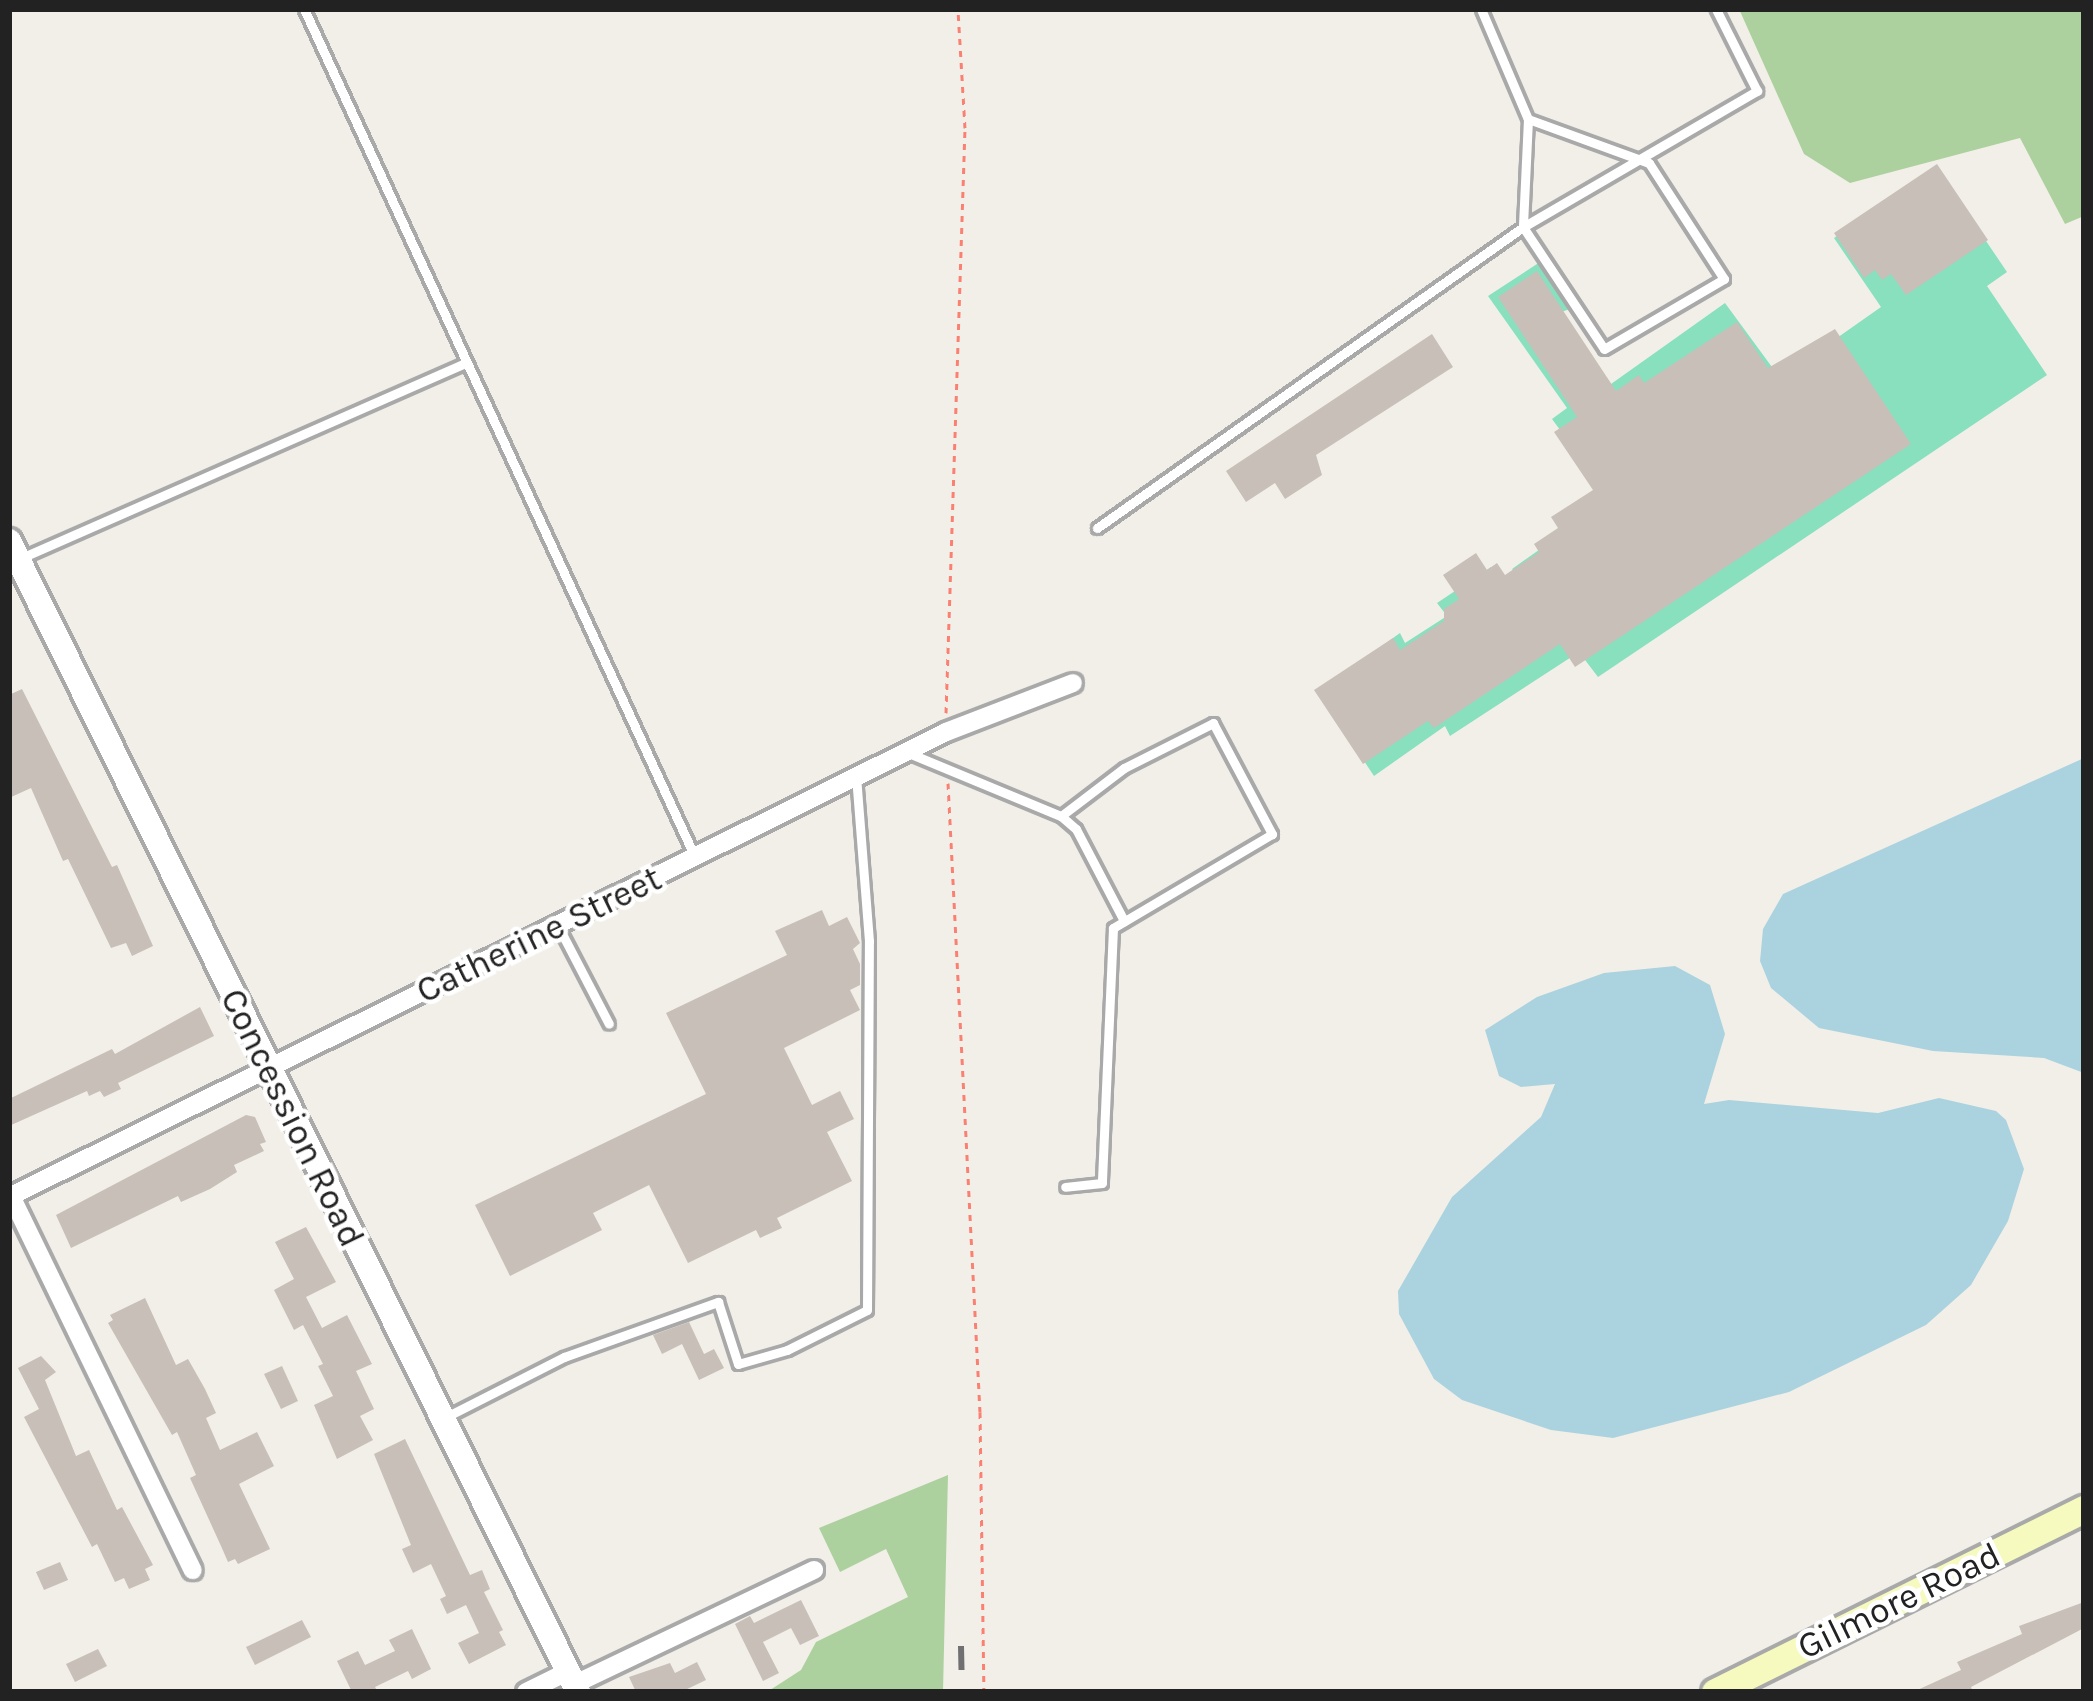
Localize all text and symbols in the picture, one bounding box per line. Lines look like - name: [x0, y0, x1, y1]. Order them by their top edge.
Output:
- street label: Catherine Street: [410, 857, 668, 1013]
- street label: Concession Road: [211, 982, 373, 1254]
- street label: Gilmore Road: [1791, 1533, 2007, 1669]

